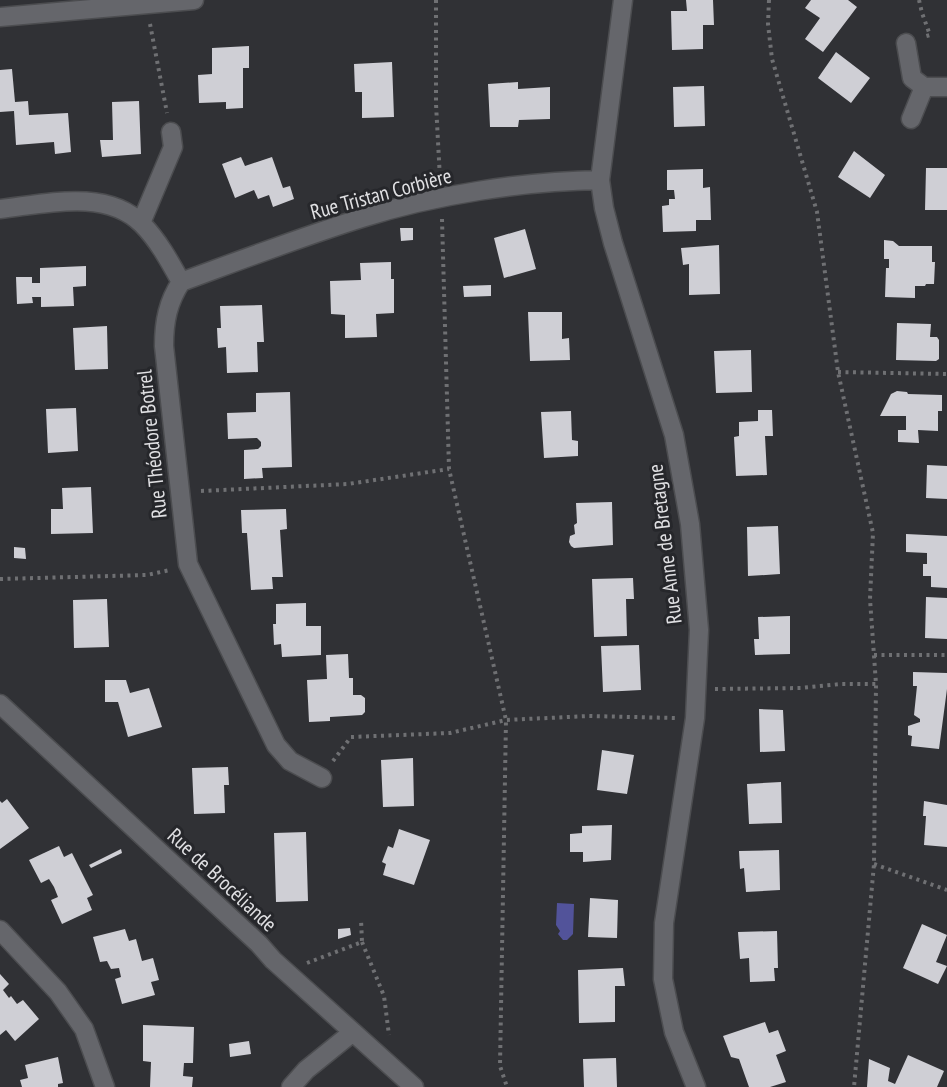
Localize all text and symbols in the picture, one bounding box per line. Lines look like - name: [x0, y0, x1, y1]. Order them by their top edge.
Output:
- street label: Rue Tristan Corbière: [307, 162, 455, 225]
- street label: Rue Théodore Botrel: [130, 368, 173, 520]
- street label: Rue Anne de Bretagne: [641, 463, 688, 626]
- street label: Rue de Brocéliande: [162, 822, 283, 937]

